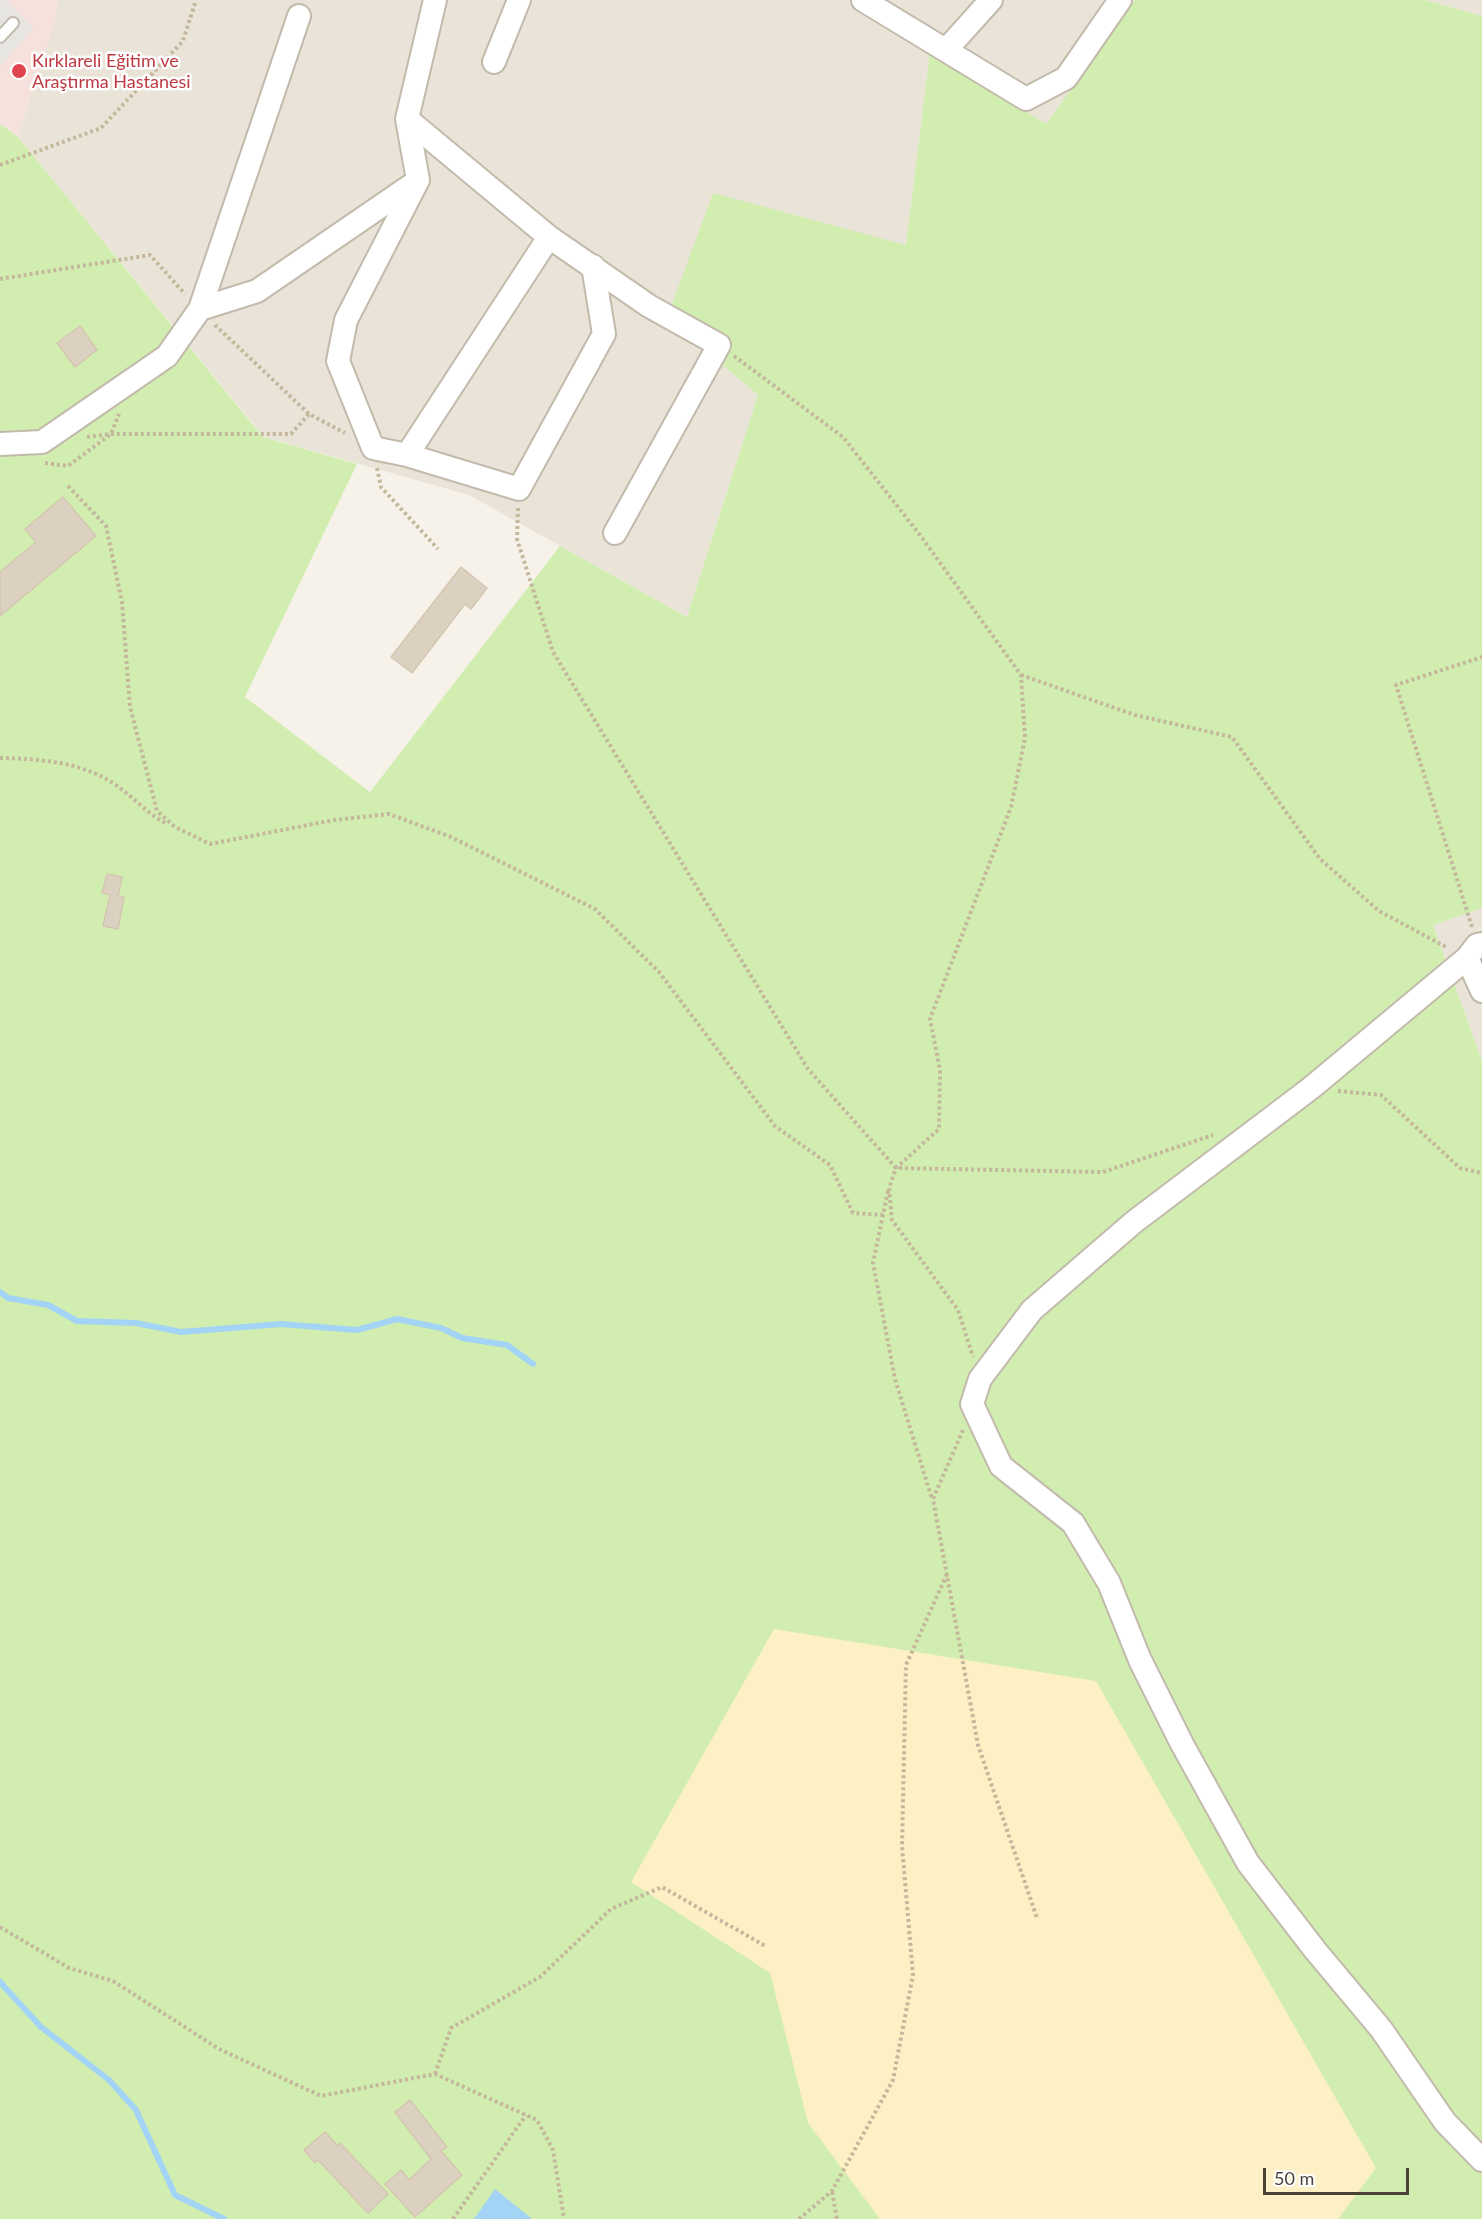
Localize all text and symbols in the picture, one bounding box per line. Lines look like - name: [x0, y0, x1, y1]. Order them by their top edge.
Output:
- place label: Kırklareli Eğitim ve Araştırma Hastanesi: [32, 50, 191, 92]
- marker: Kırklareli Eğitim ve Araştırma Hastanesi: [10, 62, 28, 80]
- scale bar: [1266, 2156, 1412, 2194]
- text: 50 m: [1274, 2167, 1314, 2189]

